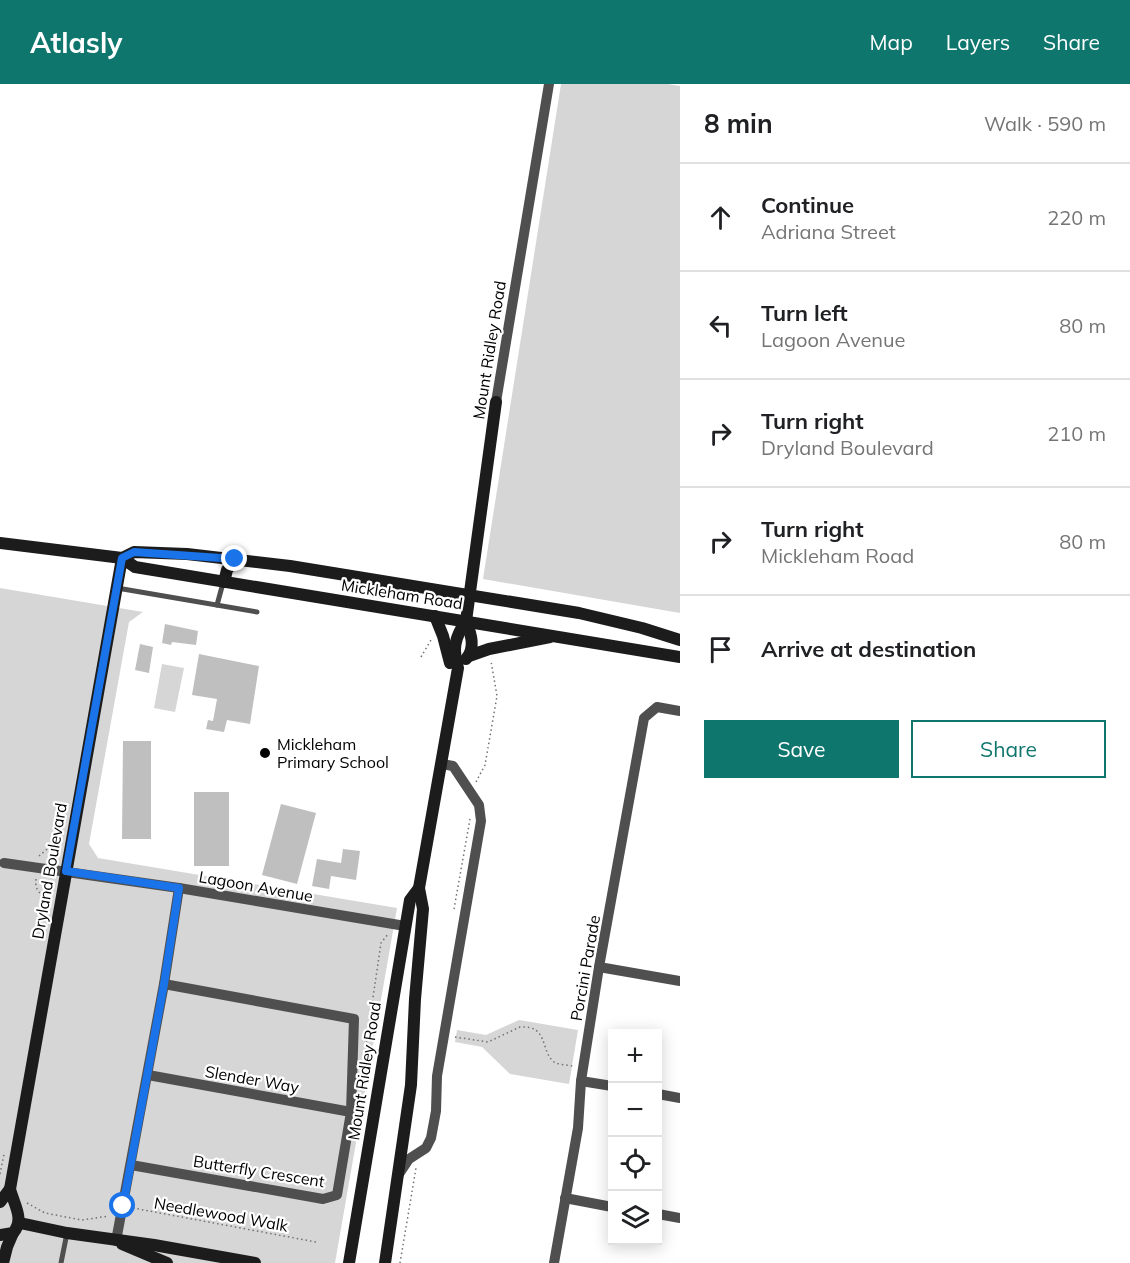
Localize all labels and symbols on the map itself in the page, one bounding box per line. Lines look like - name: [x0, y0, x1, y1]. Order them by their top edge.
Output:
- street label: Mount Ridley Road: [468, 279, 510, 421]
- route end: [221, 545, 247, 571]
- street label: Mickleham Road: [340, 575, 464, 613]
- place label: Mickleham Primary School: [277, 734, 389, 772]
- marker: Mickleham Primary School: [258, 746, 272, 760]
- street label: Dryland Boulevard: [27, 801, 71, 941]
- street label: Lagoon Avenue: [197, 866, 315, 906]
- street label: Porcini Parade: [566, 913, 604, 1023]
- street label: Mount Ridley Road: [343, 1000, 385, 1142]
- street label: Slender Way: [203, 1061, 301, 1097]
- street label: Butterfly Crescent: [192, 1151, 326, 1191]
- route start: [109, 1192, 135, 1218]
- street label: Needlewood Walk: [152, 1192, 290, 1236]

